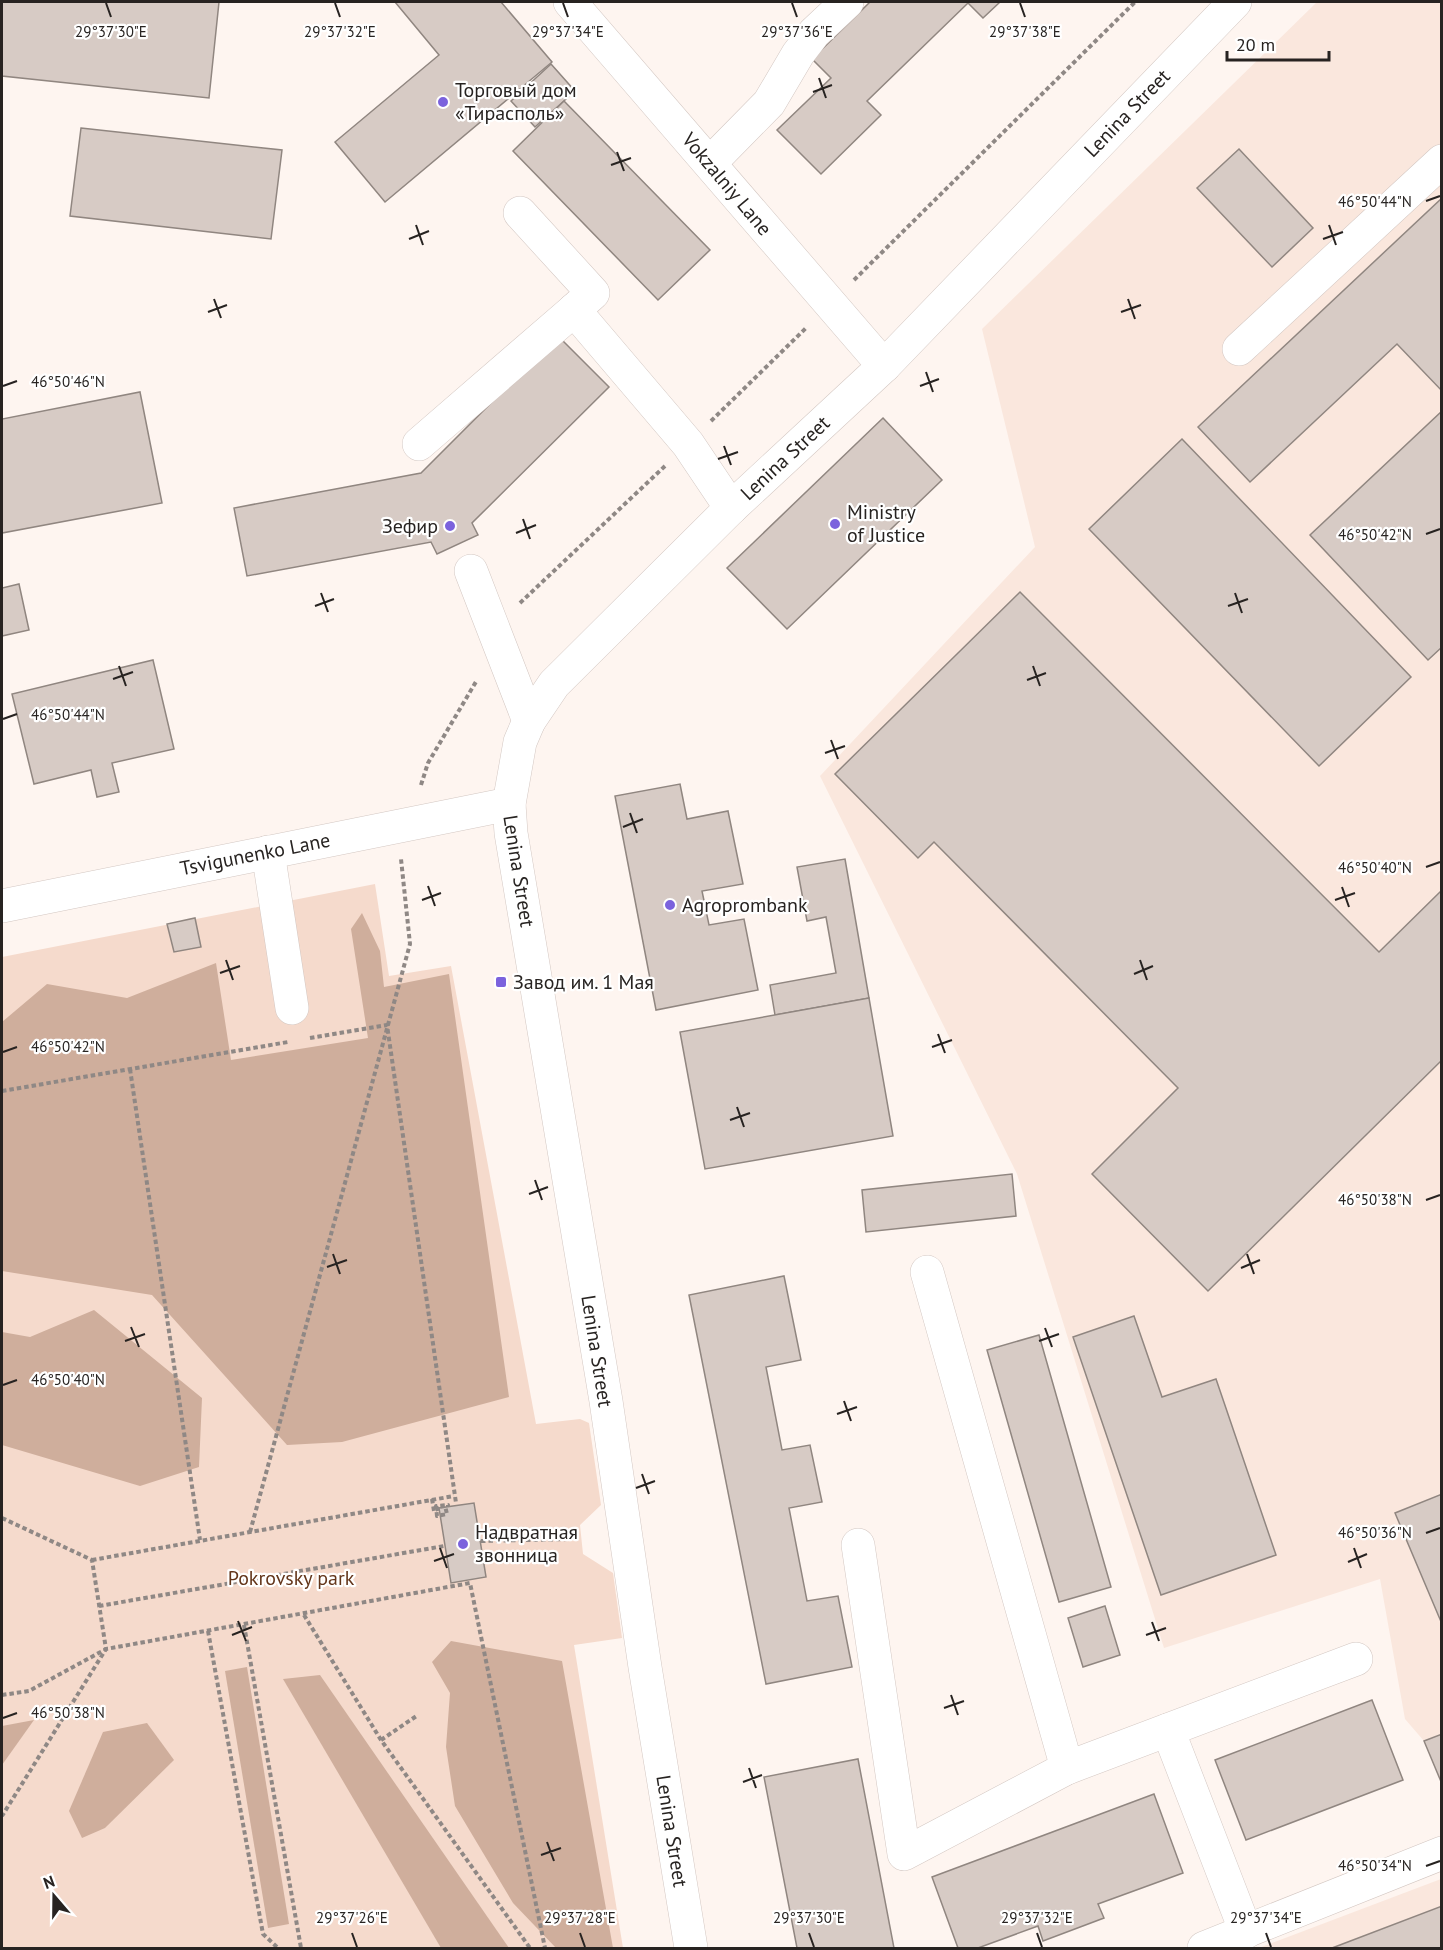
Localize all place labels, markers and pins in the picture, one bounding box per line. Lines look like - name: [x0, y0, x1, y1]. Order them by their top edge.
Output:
- place label: Торговый дом «Тирасполь»: [455, 77, 577, 126]
- marker: Торговый дом «Тирасполь»: [436, 95, 450, 109]
- place label: Ministry of Justice: [847, 499, 925, 548]
- place label: Зефир: [382, 513, 438, 539]
- marker: Ministry of Justice: [828, 517, 842, 531]
- marker: Зефир: [443, 519, 457, 533]
- place label: Agroprombank: [682, 892, 808, 918]
- marker: Agroprombank: [663, 898, 677, 912]
- place label: Завод им. 1 Мая: [513, 969, 654, 995]
- marker: Завод им. 1 Мая: [494, 975, 508, 989]
- place label: Надвратная звонница: [475, 1519, 578, 1568]
- marker: Надвратная звонница: [456, 1537, 470, 1551]

